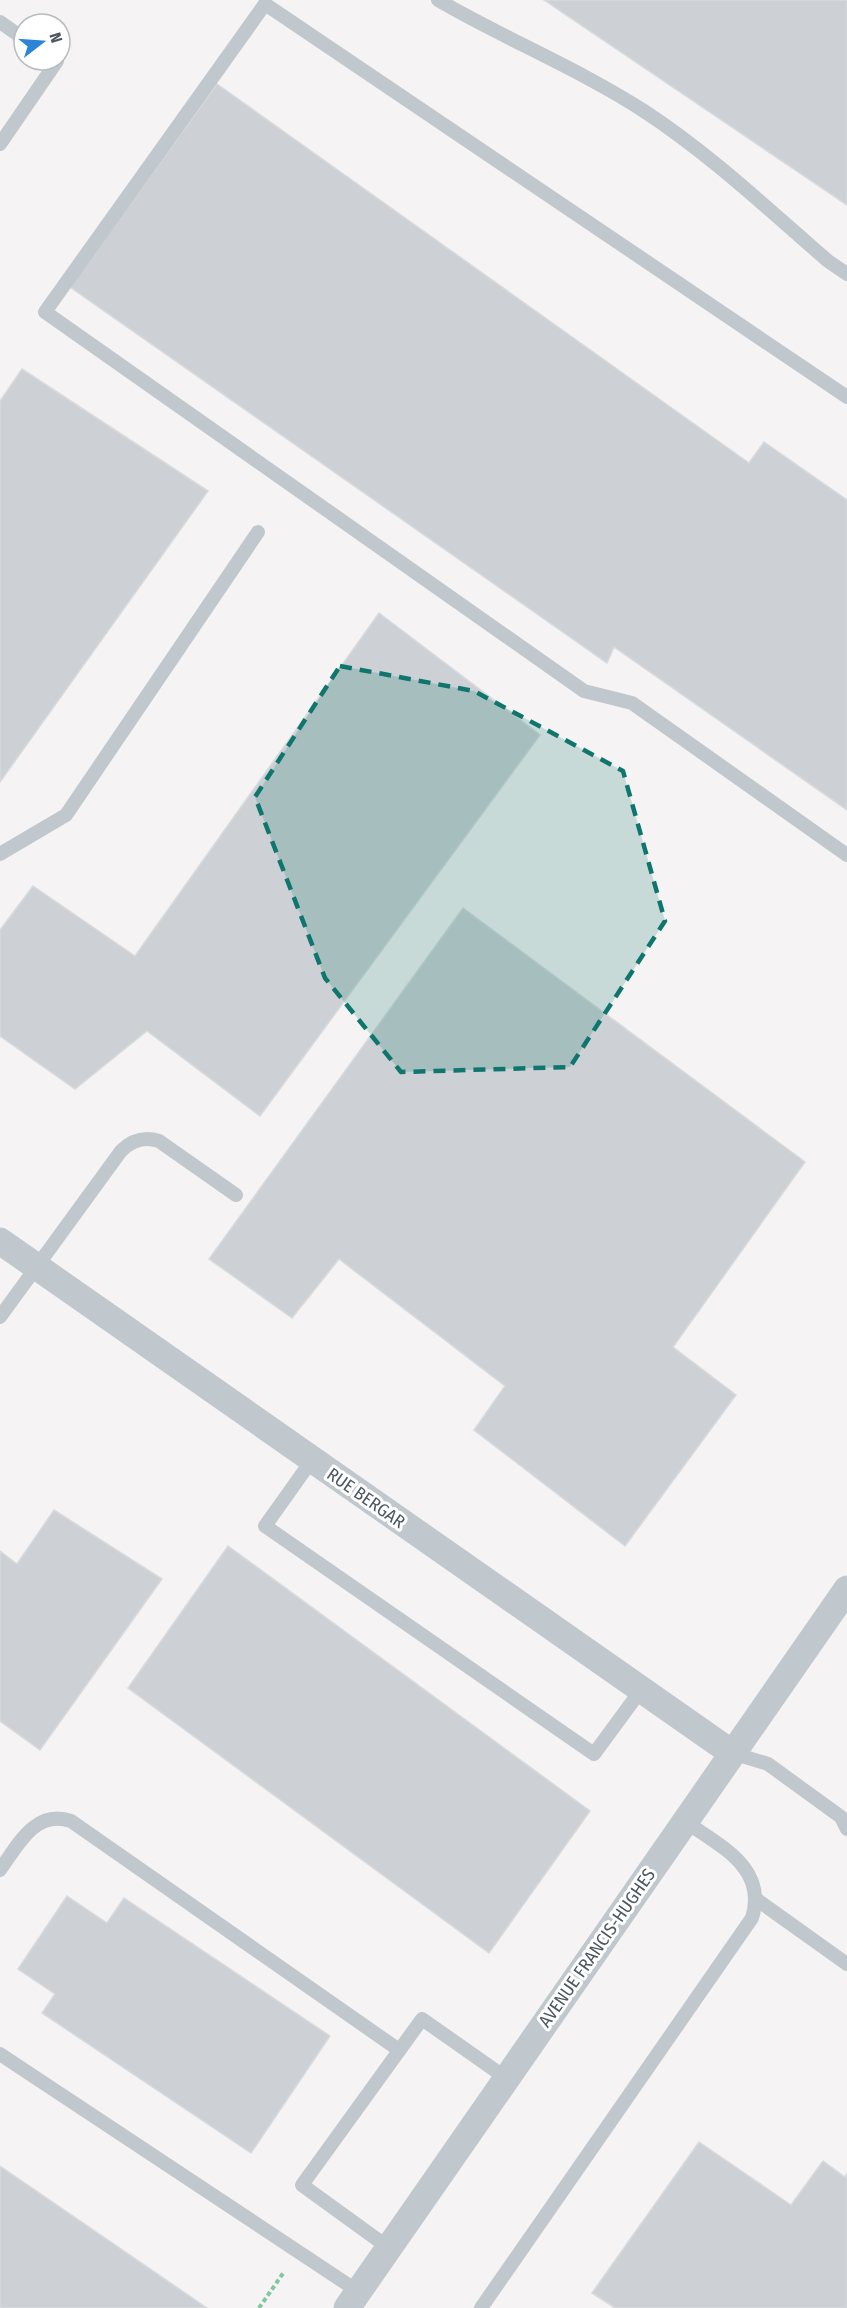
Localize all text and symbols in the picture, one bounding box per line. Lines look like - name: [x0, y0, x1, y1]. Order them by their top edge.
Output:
- north arrow: [12, 12, 72, 72]
- text: N: [45, 30, 66, 45]
- street label: RUE BERGAR: [323, 1463, 410, 1533]
- street label: AVENUE FRANCIS-HUGHES: [534, 1864, 660, 2031]

